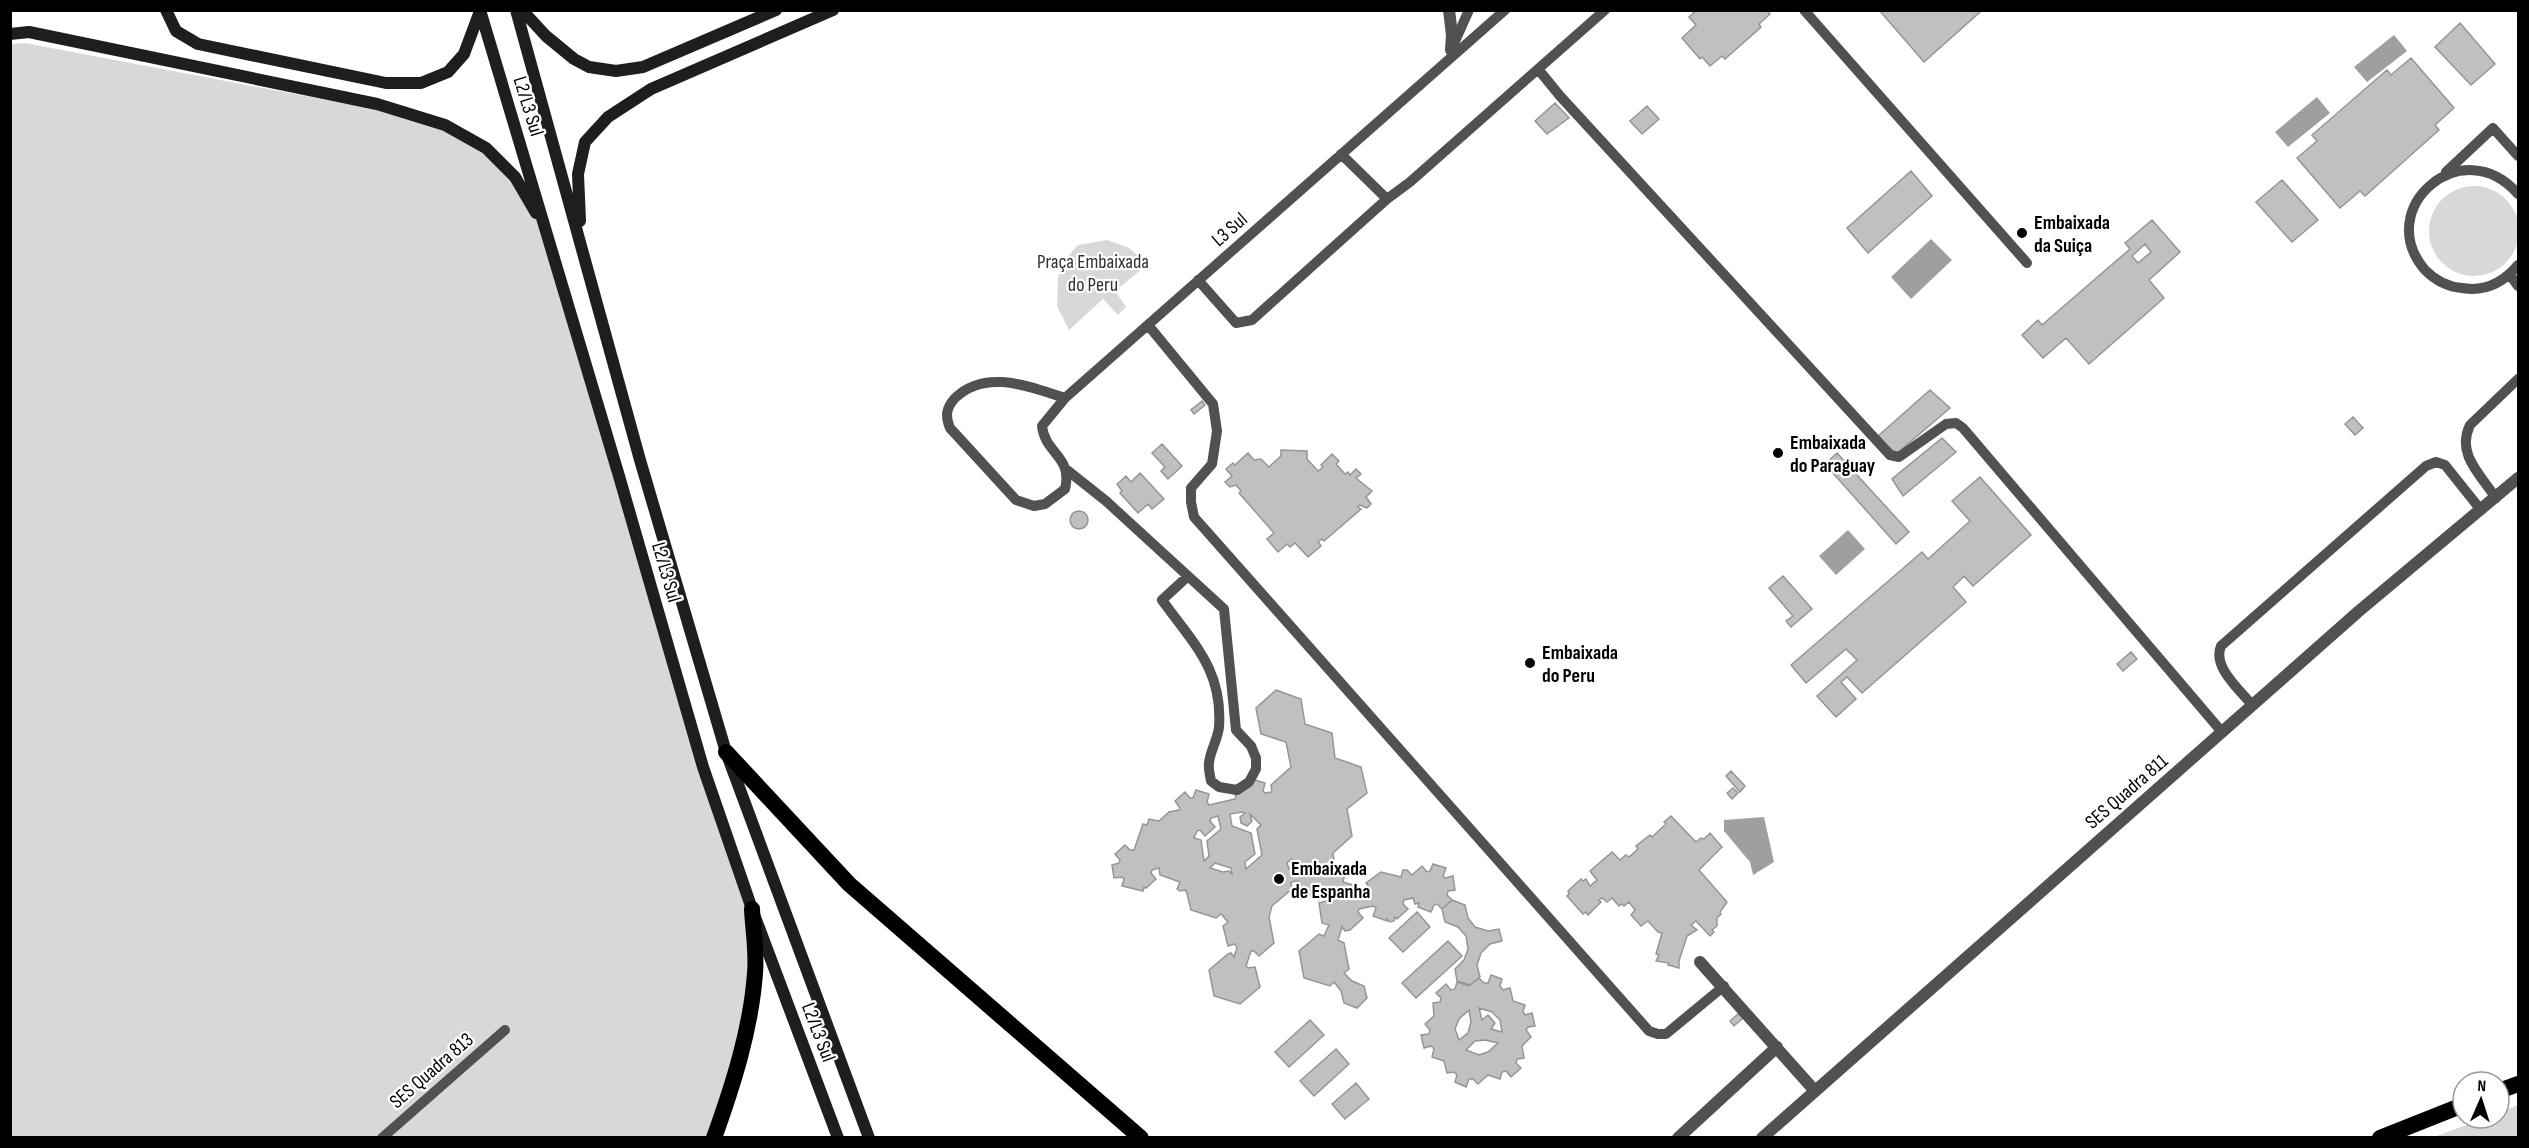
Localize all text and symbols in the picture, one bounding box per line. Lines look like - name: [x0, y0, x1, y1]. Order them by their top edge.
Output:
- street label: L2/L3 Sul: [508, 73, 548, 139]
- street label: L3 Sul: [1207, 208, 1252, 252]
- place label: Embaixada da Suiça: [2034, 211, 2110, 258]
- marker: Embaixada da Suiça: [2015, 226, 2029, 240]
- park label: Praça Embaixada do Peru: [1037, 250, 1149, 297]
- place label: Embaixada do Paraguay: [1790, 431, 1876, 478]
- marker: Embaixada do Paraguay: [1771, 446, 1785, 460]
- street label: L2/L3 Sul: [646, 539, 686, 605]
- place label: Embaixada do Peru: [1542, 641, 1618, 688]
- marker: Embaixada do Peru: [1523, 656, 1537, 670]
- street label: SES Quadra 811: [2080, 749, 2173, 834]
- place label: Embaixada de Espanha: [1291, 857, 1371, 904]
- marker: Embaixada de Espanha: [1272, 872, 1286, 886]
- street label: L2/L3 Sul: [796, 999, 840, 1065]
- street label: SES Quadra 813: [385, 1028, 478, 1114]
- north arrow: [2451, 1070, 2511, 1130]
- text: N: [2477, 1077, 2486, 1096]

